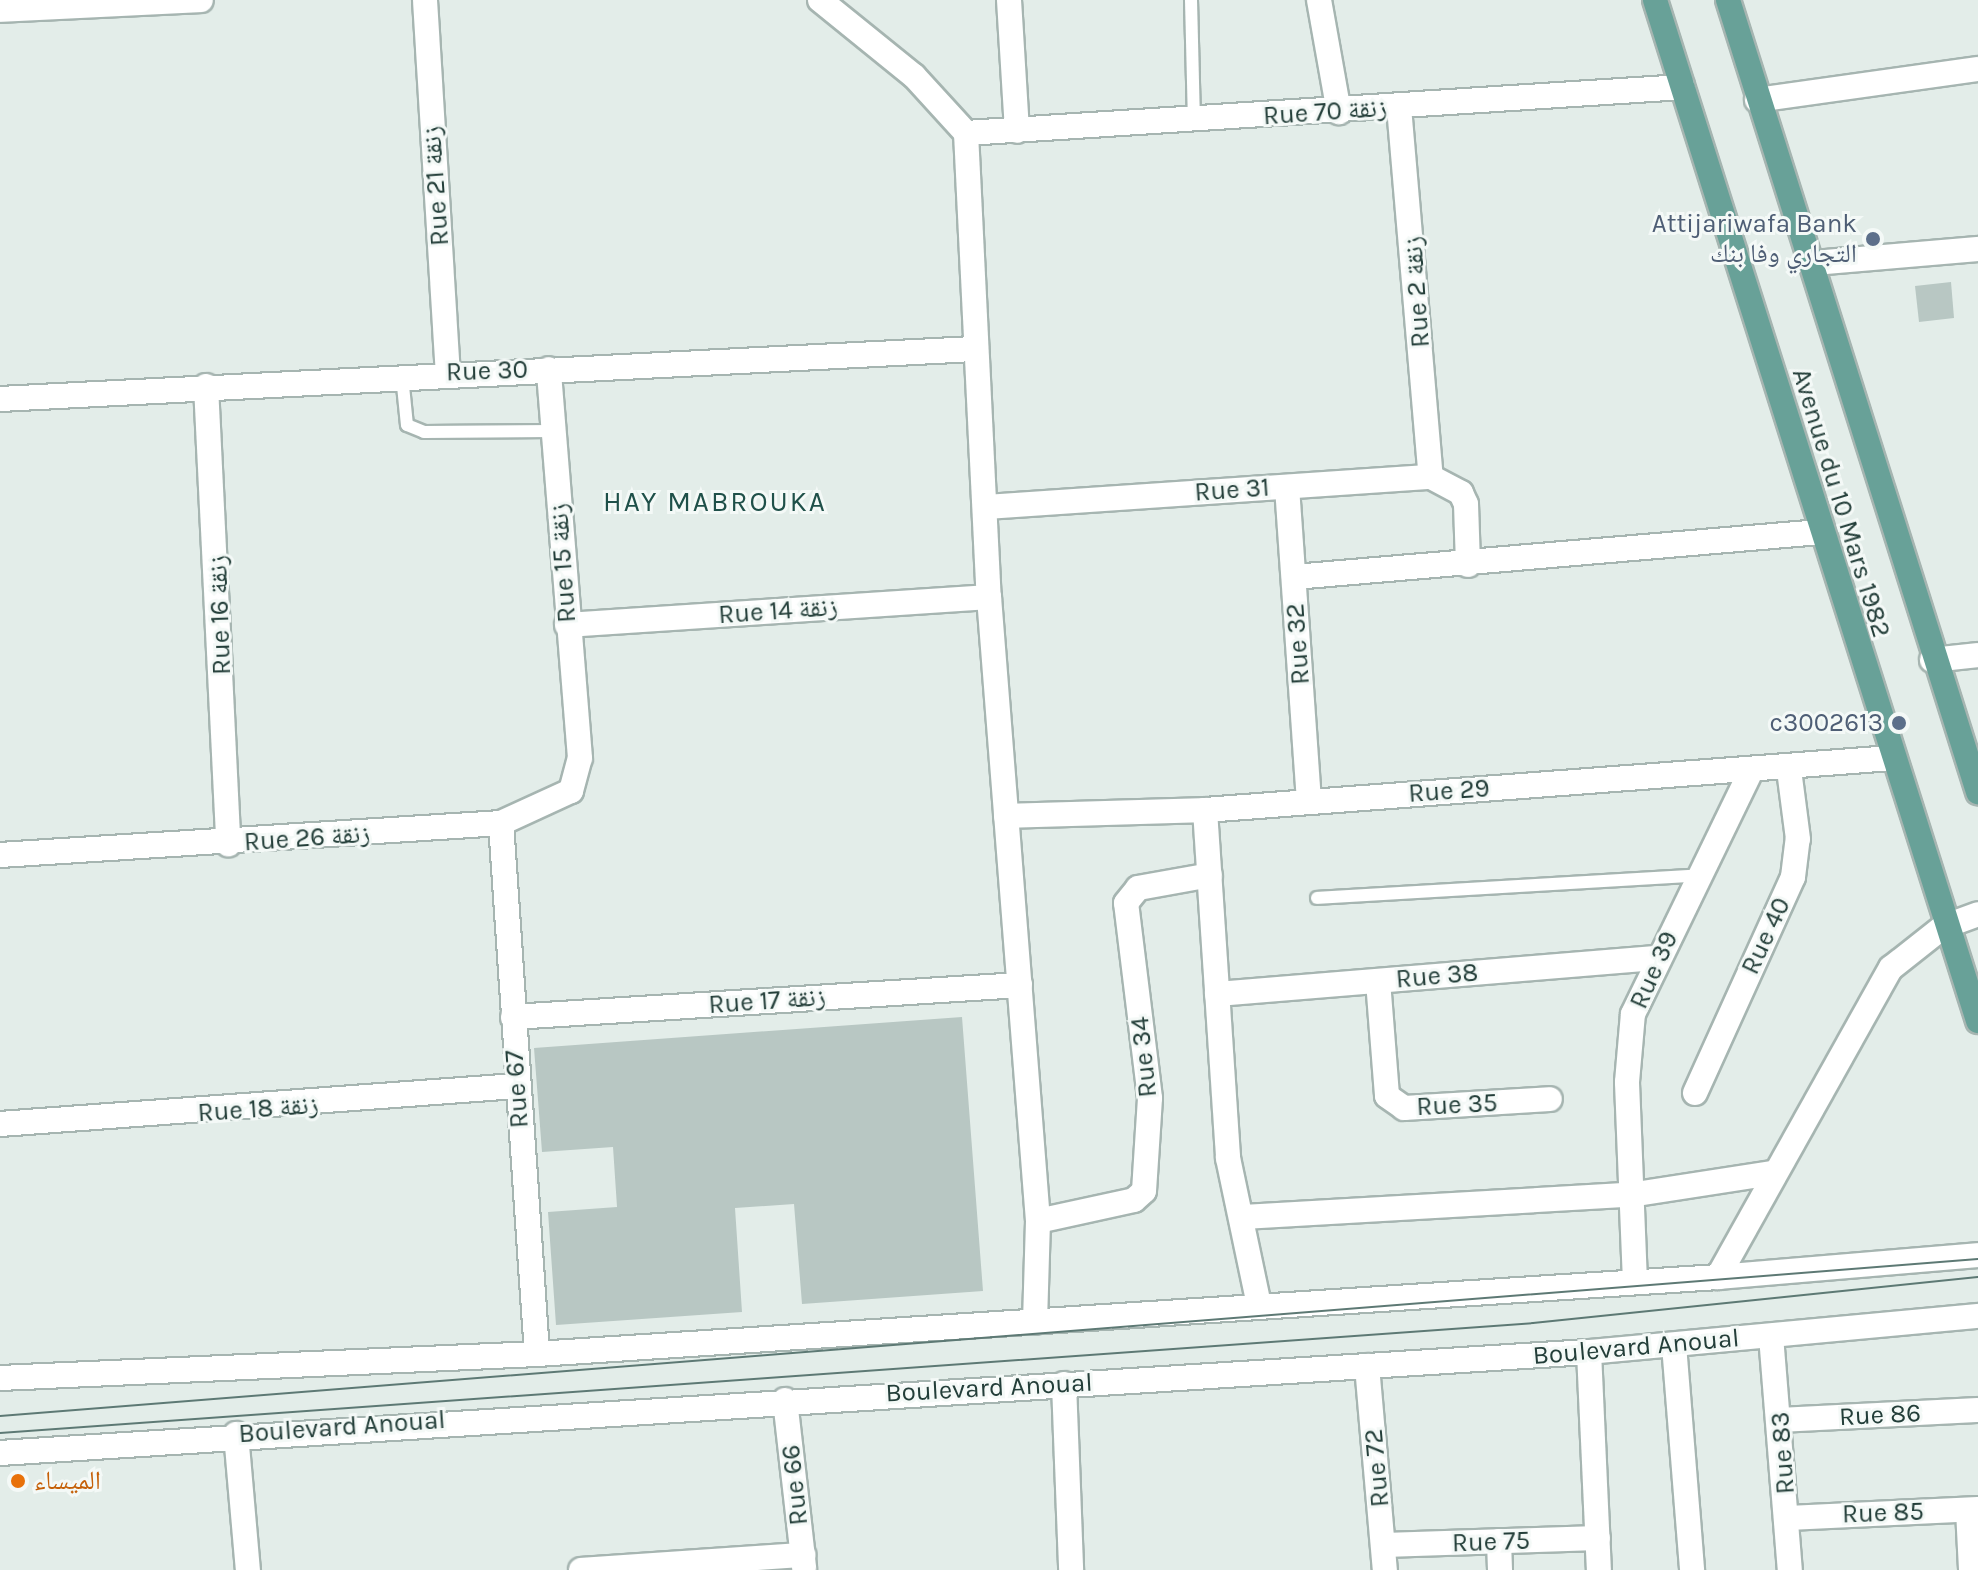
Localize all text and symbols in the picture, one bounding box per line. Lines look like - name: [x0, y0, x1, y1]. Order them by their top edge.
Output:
- street label: Rue 70 زنقة: [1262, 92, 1388, 132]
- street label: Rue 21 زنقة: [416, 125, 456, 247]
- place label: Attijariwafa Bank التجاري وفا بنك: [1652, 208, 1857, 270]
- marker: Attijariwafa Bank التجاري وفا بنك: [1864, 230, 1882, 248]
- street label: Rue 2 زنقة: [1398, 235, 1436, 349]
- street label: Rue 30: [445, 354, 529, 388]
- street label: Avenue du 10 Mars 1982: [1785, 365, 1897, 641]
- street label: Rue 31: [1193, 472, 1271, 508]
- district label: HAY MABROUKA: [603, 485, 827, 519]
- street label: Rue 15 زنقة: [543, 502, 583, 624]
- street label: Rue 16 زنقة: [202, 555, 238, 675]
- street label: Rue 14 زنقة: [717, 591, 839, 631]
- street label: Rue 32: [1280, 602, 1316, 686]
- place label: c3002613: [1769, 707, 1883, 739]
- marker: c3002613: [1890, 714, 1908, 732]
- street label: Rue 29: [1407, 773, 1491, 809]
- street label: Rue 26 زنقة: [243, 818, 371, 858]
- street label: Rue 40: [1735, 893, 1797, 979]
- street label: Rue 39: [1623, 926, 1685, 1014]
- street label: Rue 38: [1395, 957, 1479, 995]
- street label: Rue 17 زنقة: [707, 981, 827, 1021]
- street label: Rue 34: [1124, 1015, 1164, 1099]
- street label: Rue 67: [499, 1049, 535, 1129]
- street label: Rue 35: [1416, 1087, 1498, 1123]
- street label: Rue 18 زنقة: [197, 1089, 319, 1129]
- street label: Boulevard Anoual: [1531, 1322, 1741, 1372]
- street label: Boulevard Anoual: [885, 1367, 1093, 1409]
- street label: Rue 86: [1838, 1397, 1922, 1433]
- street label: Boulevard Anoual: [238, 1404, 446, 1450]
- street label: Rue 83: [1765, 1411, 1801, 1495]
- street label: Rue 72: [1358, 1428, 1396, 1508]
- street label: Rue 66: [775, 1443, 815, 1527]
- place label: الميساء: [34, 1465, 101, 1497]
- marker: الميساء: [9, 1472, 27, 1490]
- street label: Rue 85: [1842, 1496, 1924, 1530]
- street label: Rue 75: [1451, 1525, 1531, 1559]

